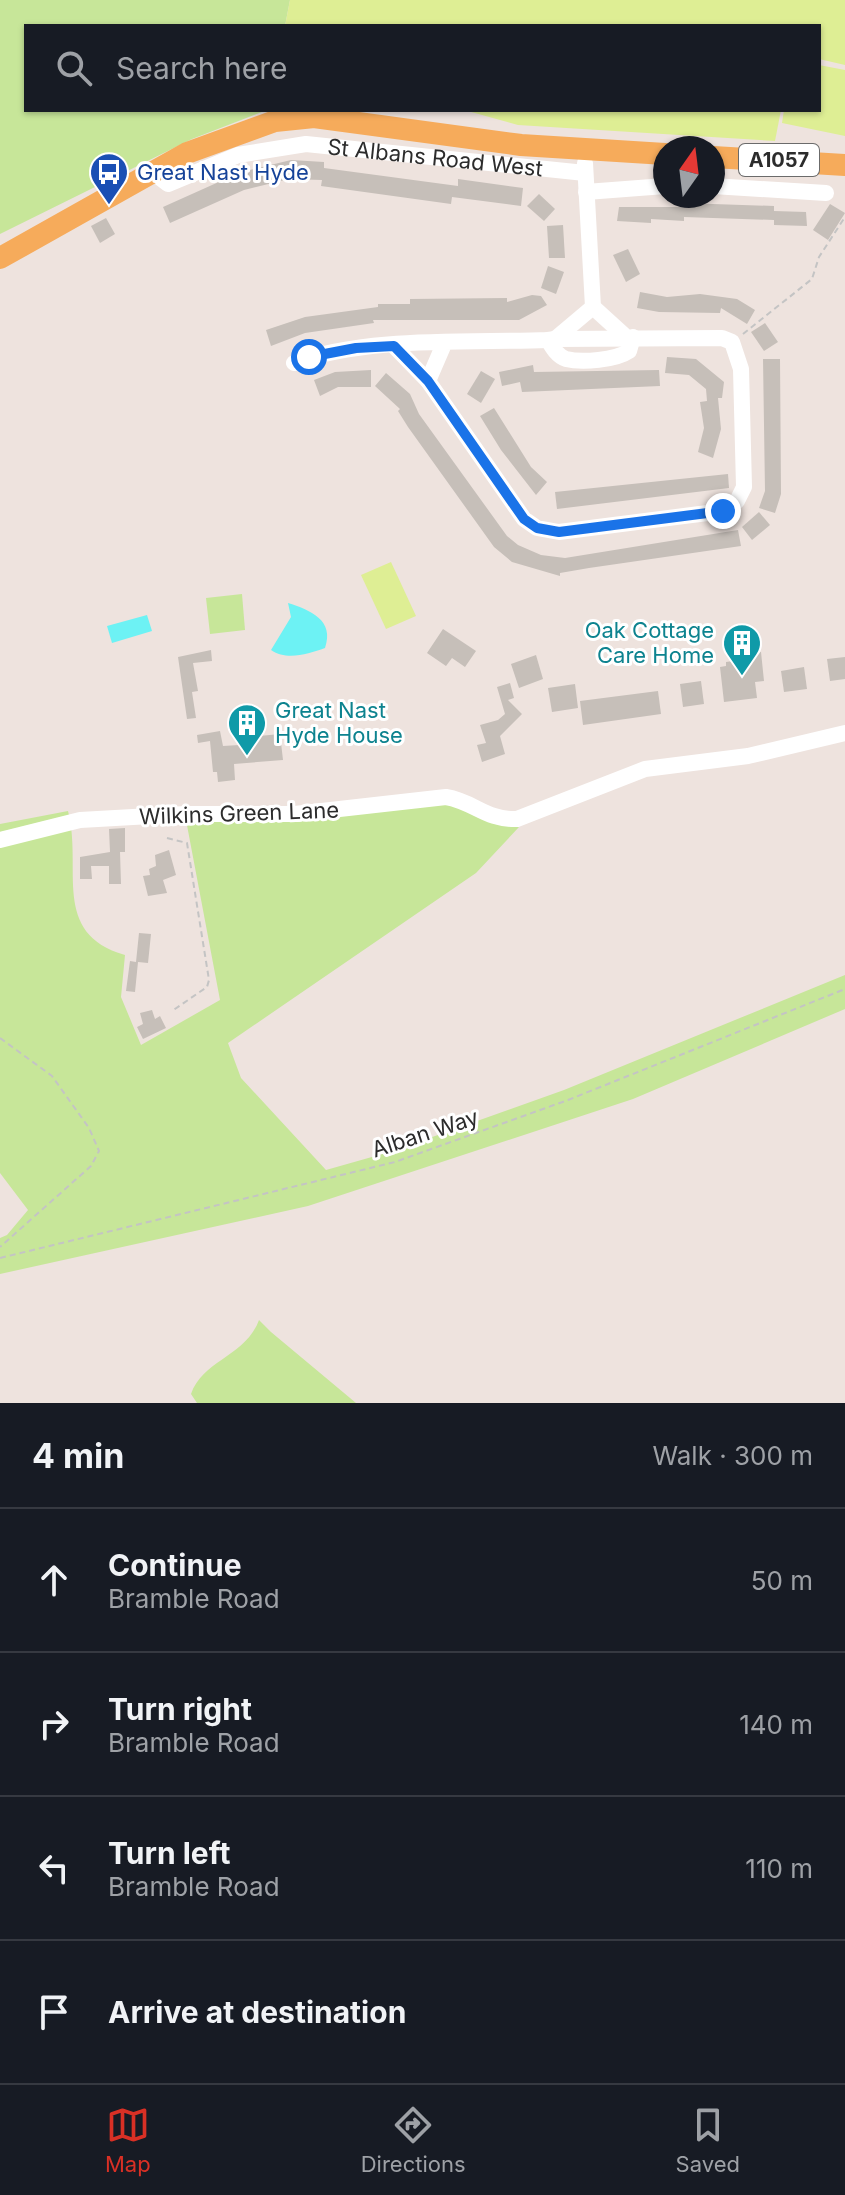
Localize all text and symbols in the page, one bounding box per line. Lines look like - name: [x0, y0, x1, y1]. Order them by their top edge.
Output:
- search box: [24, 24, 821, 112]
- icon: search: [52, 46, 96, 90]
- text: Search here: [116, 50, 288, 86]
- street label: St Albans Road West: [326, 133, 544, 182]
- north arrow: [653, 136, 725, 208]
- road number: A1057: [739, 144, 819, 176]
- bus stop icon: Great Nast Hyde: [88, 151, 130, 206]
- place label: Great Nast Hyde: [137, 159, 309, 185]
- route start: [291, 339, 327, 375]
- route end: [705, 493, 741, 529]
- place label: Oak Cottage Care Home: [585, 617, 714, 668]
- building icon: Oak Cottage Care Home: [721, 622, 763, 677]
- place label: Great Nast Hyde House: [275, 697, 403, 748]
- building icon: Great Nast Hyde House: [226, 702, 268, 757]
- street label: Wilkins Green Lane: [138, 797, 340, 829]
- street label: Alban Way: [368, 1104, 482, 1162]
- text: 4 min: [32, 1435, 124, 1476]
- text: Walk · 300 m: [652, 1440, 813, 1471]
- text: Continue: [108, 1547, 242, 1583]
- icon: ahead: [32, 1558, 76, 1602]
- text: 50 m: [751, 1565, 813, 1596]
- text: Bramble Road: [108, 1583, 280, 1614]
- text: Turn right: [108, 1691, 252, 1727]
- icon: right: [32, 1702, 76, 1746]
- text: 140 m: [739, 1709, 813, 1740]
- text: Bramble Road: [108, 1727, 280, 1758]
- text: Turn left: [108, 1835, 230, 1871]
- icon: left: [32, 1846, 76, 1890]
- text: 110 m: [745, 1853, 813, 1884]
- text: Bramble Road: [108, 1871, 280, 1902]
- icon: arrive: [32, 1990, 76, 2034]
- text: Arrive at destination: [108, 1994, 406, 2030]
- tab: Map: [105, 2103, 151, 2177]
- tab: Directions: [361, 2103, 466, 2177]
- tab: Saved: [676, 2103, 740, 2177]

